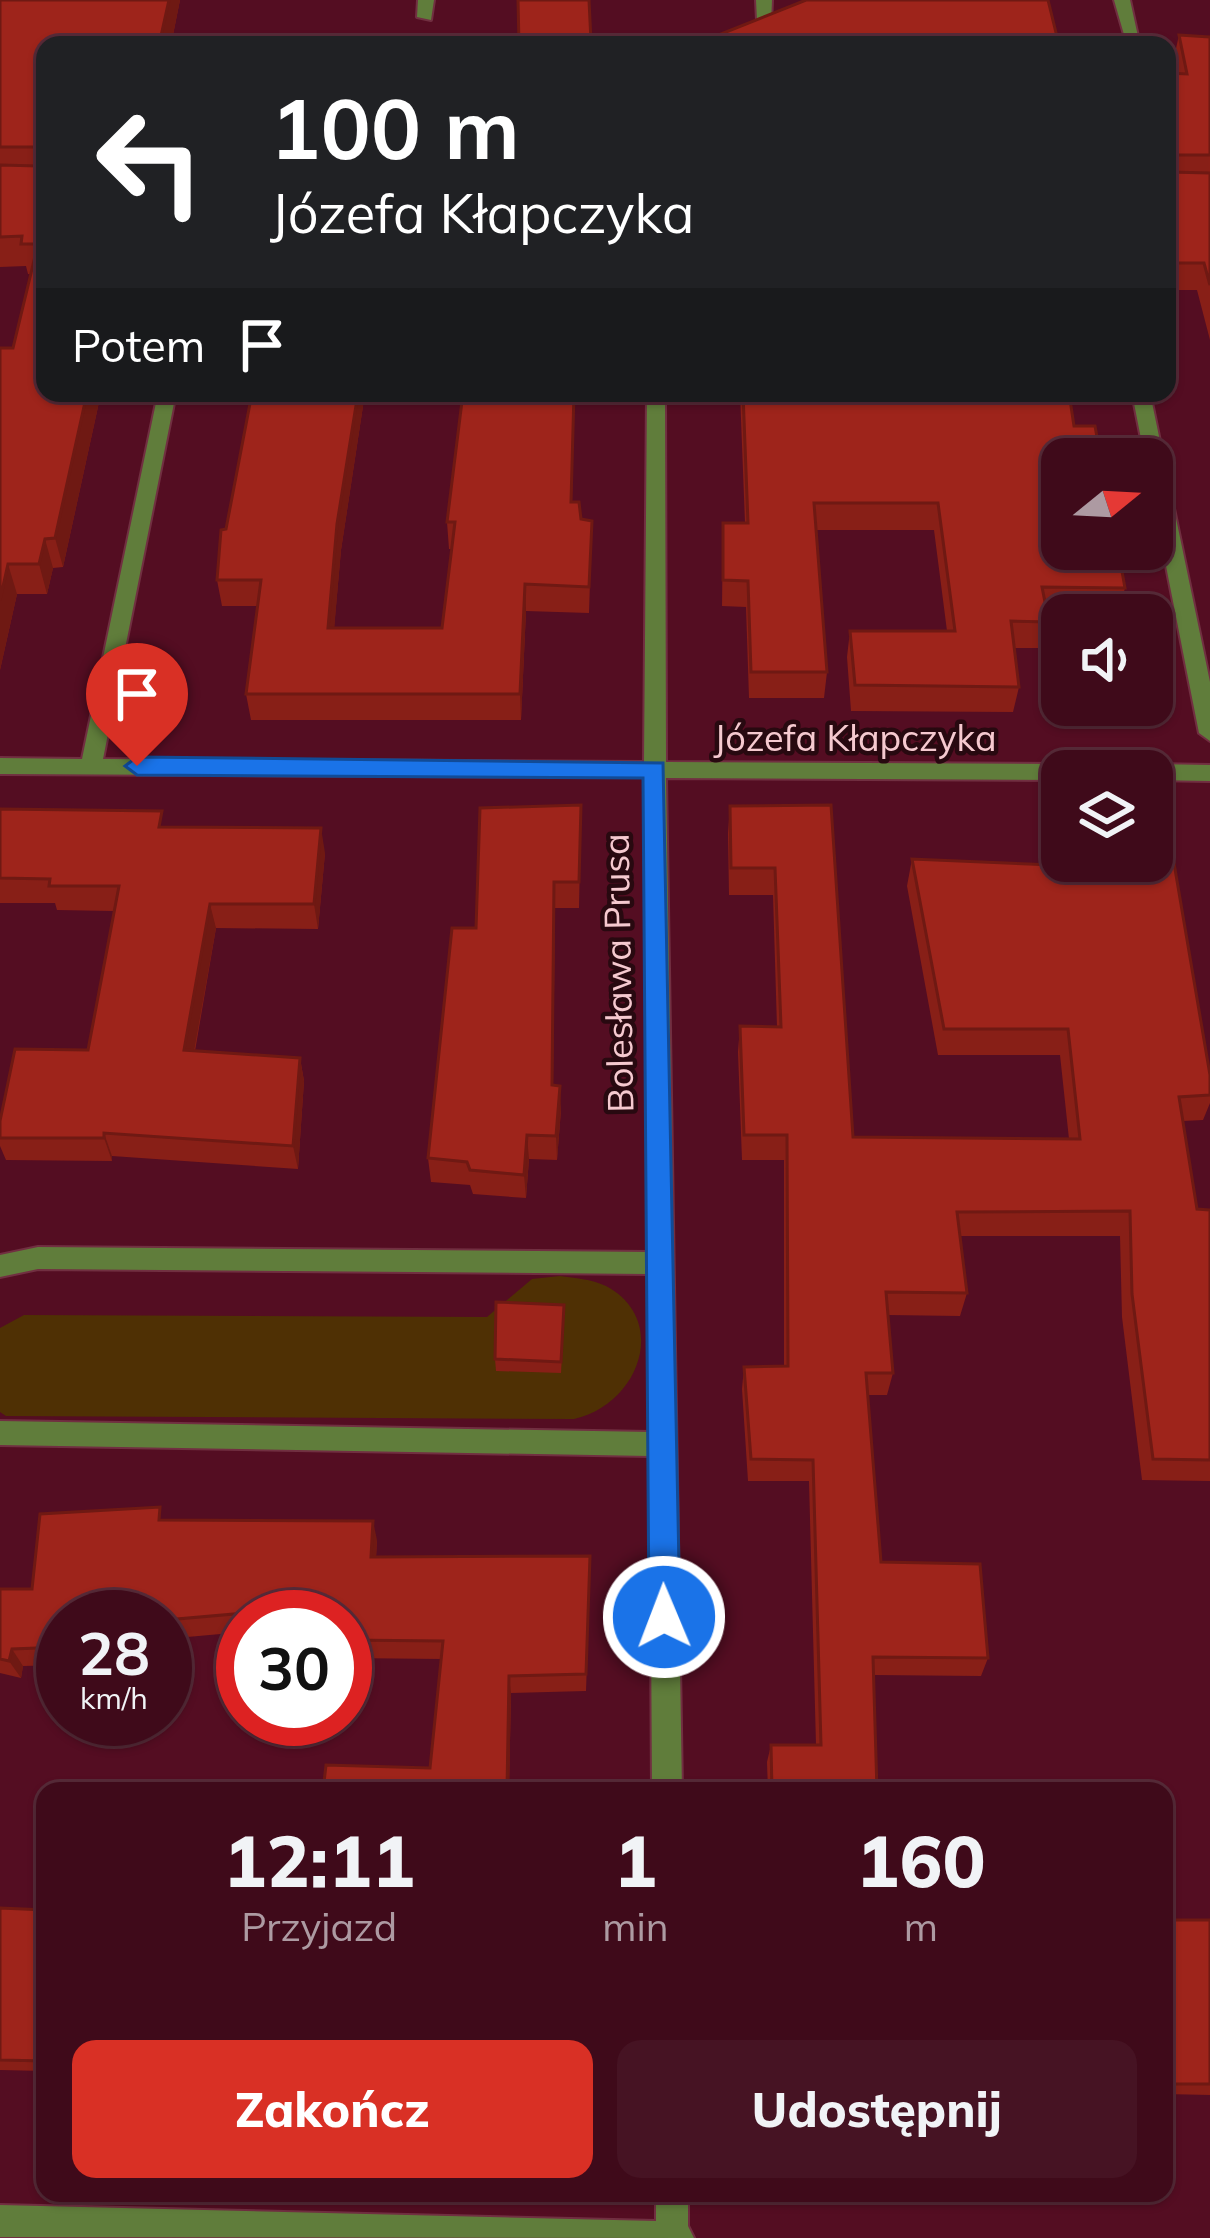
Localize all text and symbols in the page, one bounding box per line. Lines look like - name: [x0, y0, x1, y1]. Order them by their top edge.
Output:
- text: 100 m: [270, 75, 520, 180]
- icon: left: [72, 84, 228, 240]
- text: Józefa Kłapczyka: [270, 179, 694, 247]
- icon: arrive: [229, 312, 295, 378]
- text: Potem: [72, 317, 205, 373]
- north arrow: [1041, 438, 1173, 570]
- map controls: [1041, 438, 1173, 882]
- button: sound: [1041, 594, 1173, 726]
- pin: [86, 643, 188, 766]
- icon: arrive: [104, 661, 170, 727]
- street label: Józefa Kłapczyka: [714, 715, 997, 760]
- button: layers: [1041, 750, 1173, 882]
- street label: Bolesława Prusa: [593, 833, 642, 1113]
- position arrow: [601, 1554, 727, 1680]
- speed limit sign: 30: [216, 1590, 372, 1746]
- text: 28: [78, 1615, 150, 1690]
- text: km/h: [80, 1679, 148, 1717]
- text: 12:11: [223, 1815, 415, 1905]
- text: 1: [614, 1815, 657, 1905]
- text: 160: [856, 1815, 986, 1905]
- text: Przyjazd: [241, 1902, 397, 1951]
- text: min: [602, 1902, 669, 1951]
- text: m: [904, 1902, 938, 1951]
- button: Zakończ: [72, 2040, 593, 2178]
- button: Udostępnij: [617, 2040, 1137, 2178]

